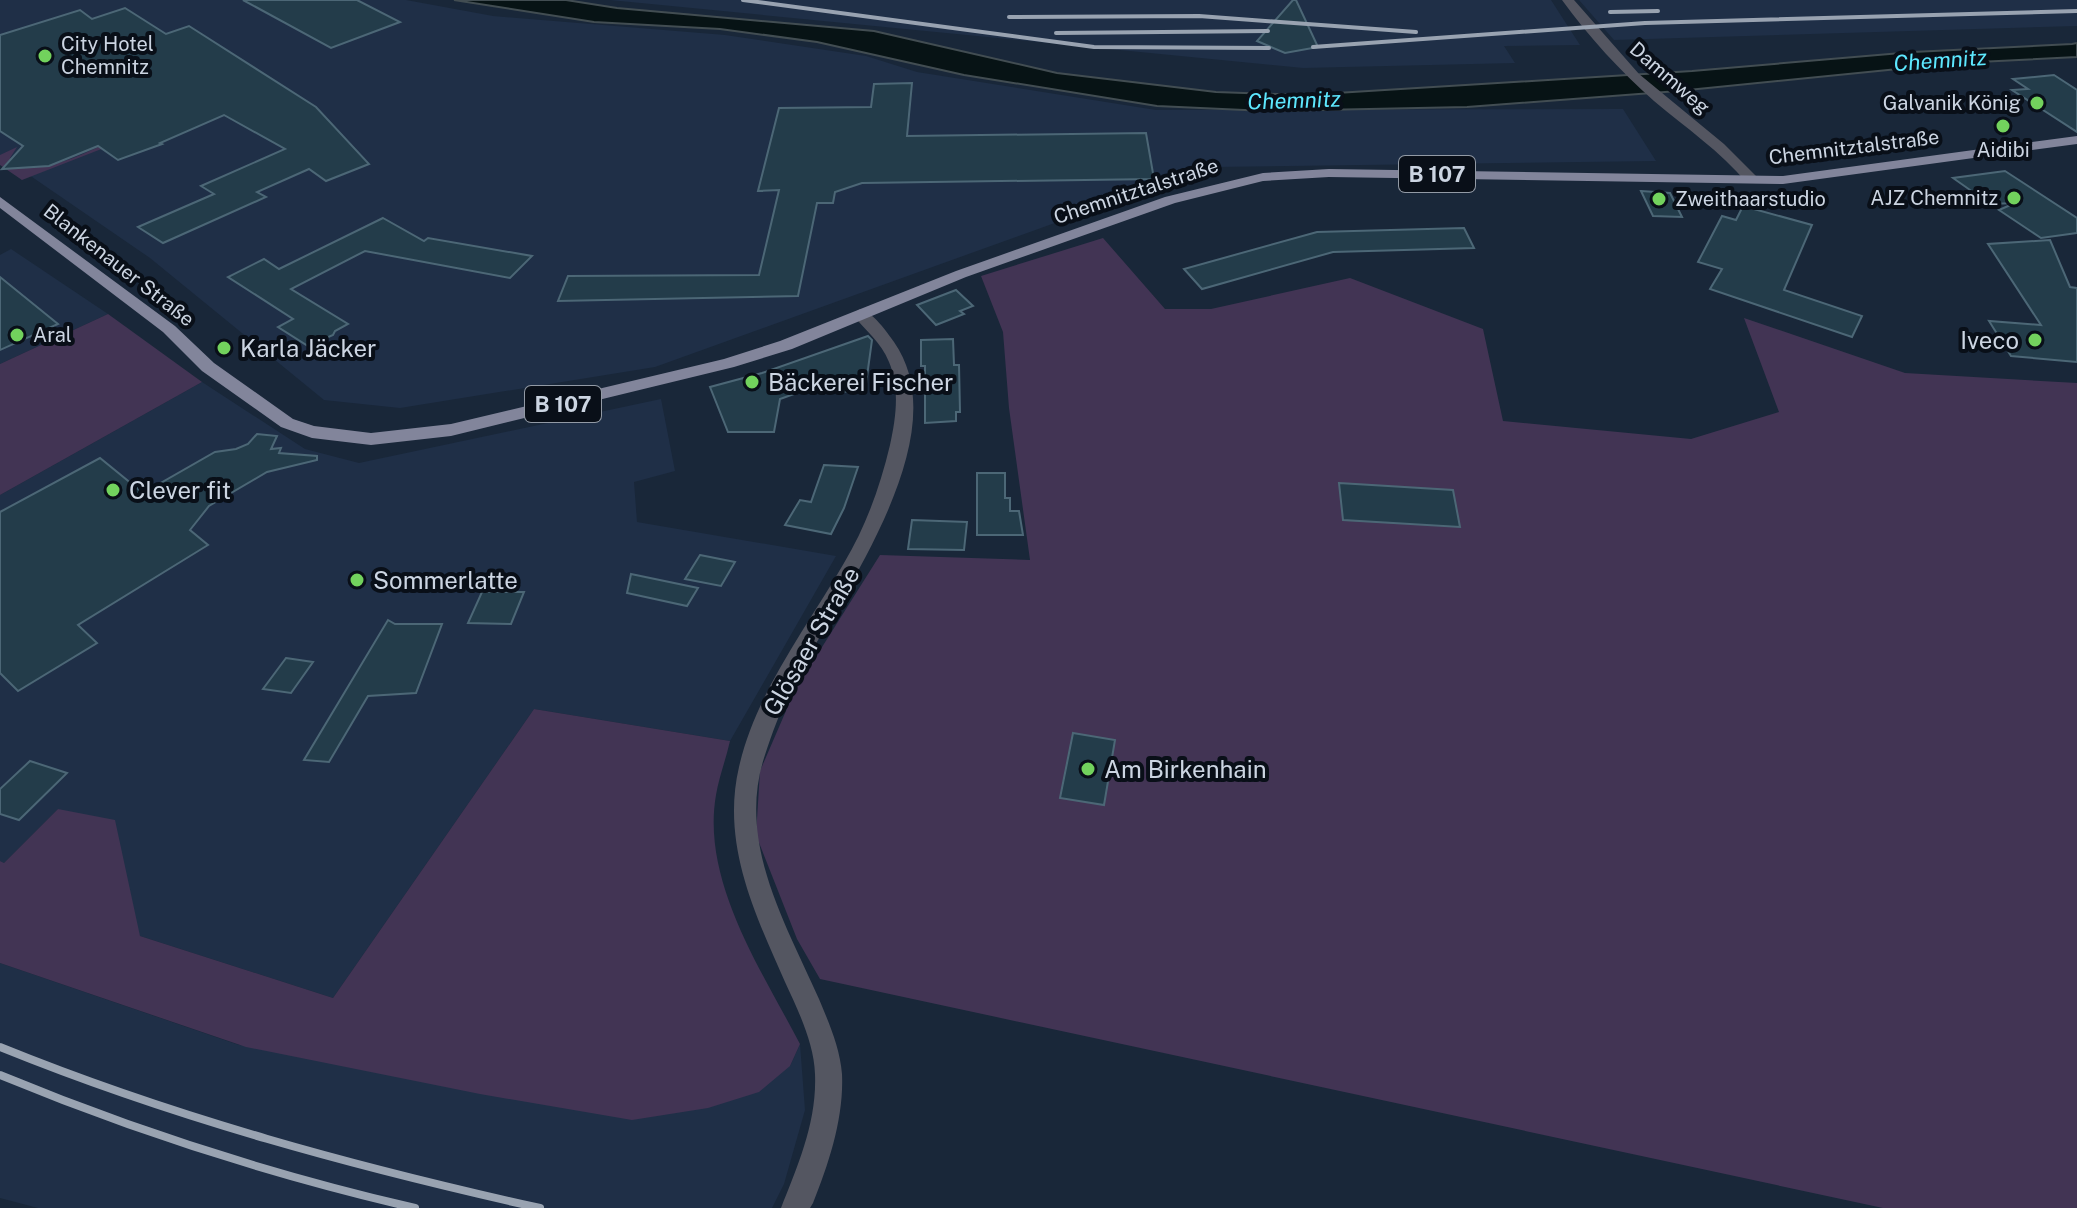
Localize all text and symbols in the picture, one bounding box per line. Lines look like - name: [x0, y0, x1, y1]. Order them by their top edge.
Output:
- place label: City Hotel Chemnitz: [61, 32, 154, 79]
- street label: Dammweg: [1625, 37, 1715, 119]
- water label: Chemnitz: [1893, 44, 1988, 76]
- marker: City Hotel Chemnitz: [36, 47, 54, 65]
- water label: Chemnitz: [1247, 85, 1342, 115]
- place label: Galvanik König: [1883, 91, 2021, 115]
- marker: Galvanik König: [2028, 94, 2046, 112]
- marker: Aidibi: [1994, 117, 2012, 135]
- street label: Chemnitztalstraße: [1767, 125, 1941, 169]
- place label: Aidibi: [1976, 138, 2030, 162]
- street label: Chemnitztalstraße: [1051, 153, 1221, 229]
- road number: B 107: [1399, 156, 1475, 192]
- place label: AJZ Chemnitz: [1870, 186, 1998, 210]
- place label: Zweithaarstudio: [1675, 187, 1826, 211]
- marker: AJZ Chemnitz: [2005, 189, 2023, 207]
- marker: Zweithaarstudio: [1650, 190, 1668, 208]
- street label: Blankenauer Straße: [39, 199, 199, 331]
- place label: Aral: [33, 323, 72, 347]
- marker: Aral: [8, 326, 26, 344]
- place label: Iveco: [1960, 326, 2019, 354]
- marker: Iveco: [2026, 331, 2044, 349]
- place label: Karla Jäcker: [240, 334, 376, 362]
- marker: Karla Jäcker: [215, 339, 233, 357]
- place label: Bäckerei Fischer: [768, 368, 953, 396]
- marker: Bäckerei Fischer: [743, 373, 761, 391]
- road number: B 107: [525, 386, 601, 422]
- place label: Clever fit: [129, 476, 231, 504]
- marker: Clever fit: [104, 481, 122, 499]
- street label: Glösaer Straße: [757, 562, 865, 720]
- place label: Sommerlatte: [373, 566, 518, 594]
- marker: Sommerlatte: [348, 571, 366, 589]
- place label: Am Birkenhain: [1104, 755, 1267, 783]
- marker: Am Birkenhain: [1079, 760, 1097, 778]

